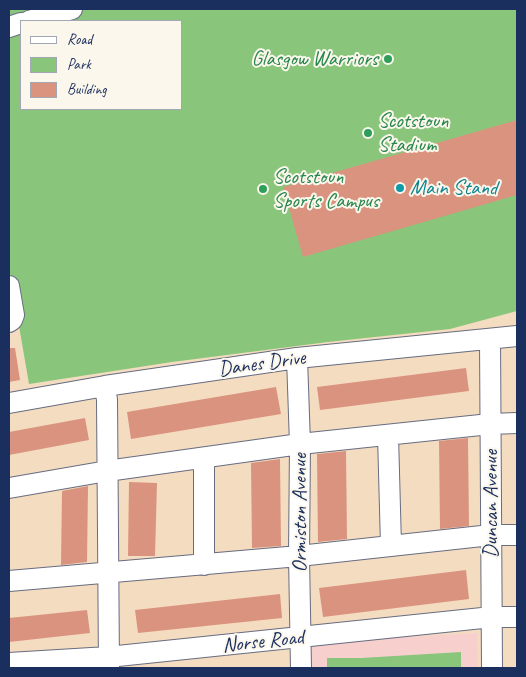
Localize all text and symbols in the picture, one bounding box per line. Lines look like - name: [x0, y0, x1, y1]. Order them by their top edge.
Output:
- legend: [20, 20, 182, 110]
- text: Road: [67, 30, 92, 49]
- place label: Glasgow Warriors: [251, 46, 378, 72]
- marker: Glasgow Warriors: [382, 53, 394, 65]
- text: Park: [67, 55, 91, 74]
- text: Building: [67, 80, 106, 99]
- place label: Scotstoun Stadium: [378, 108, 448, 158]
- marker: Scotstoun Stadium: [362, 127, 374, 139]
- place label: Scotstoun Sports Campus: [273, 164, 379, 214]
- place label: Main Stand: [410, 175, 497, 201]
- marker: Main Stand: [394, 182, 406, 194]
- marker: Scotstoun Sports Campus: [257, 183, 269, 195]
- street label: Danes Drive: [217, 345, 307, 383]
- street label: Duncan Avenue: [478, 450, 504, 558]
- street label: Ormiston Avenue: [287, 453, 313, 573]
- street label: Norse Road: [221, 625, 305, 659]

